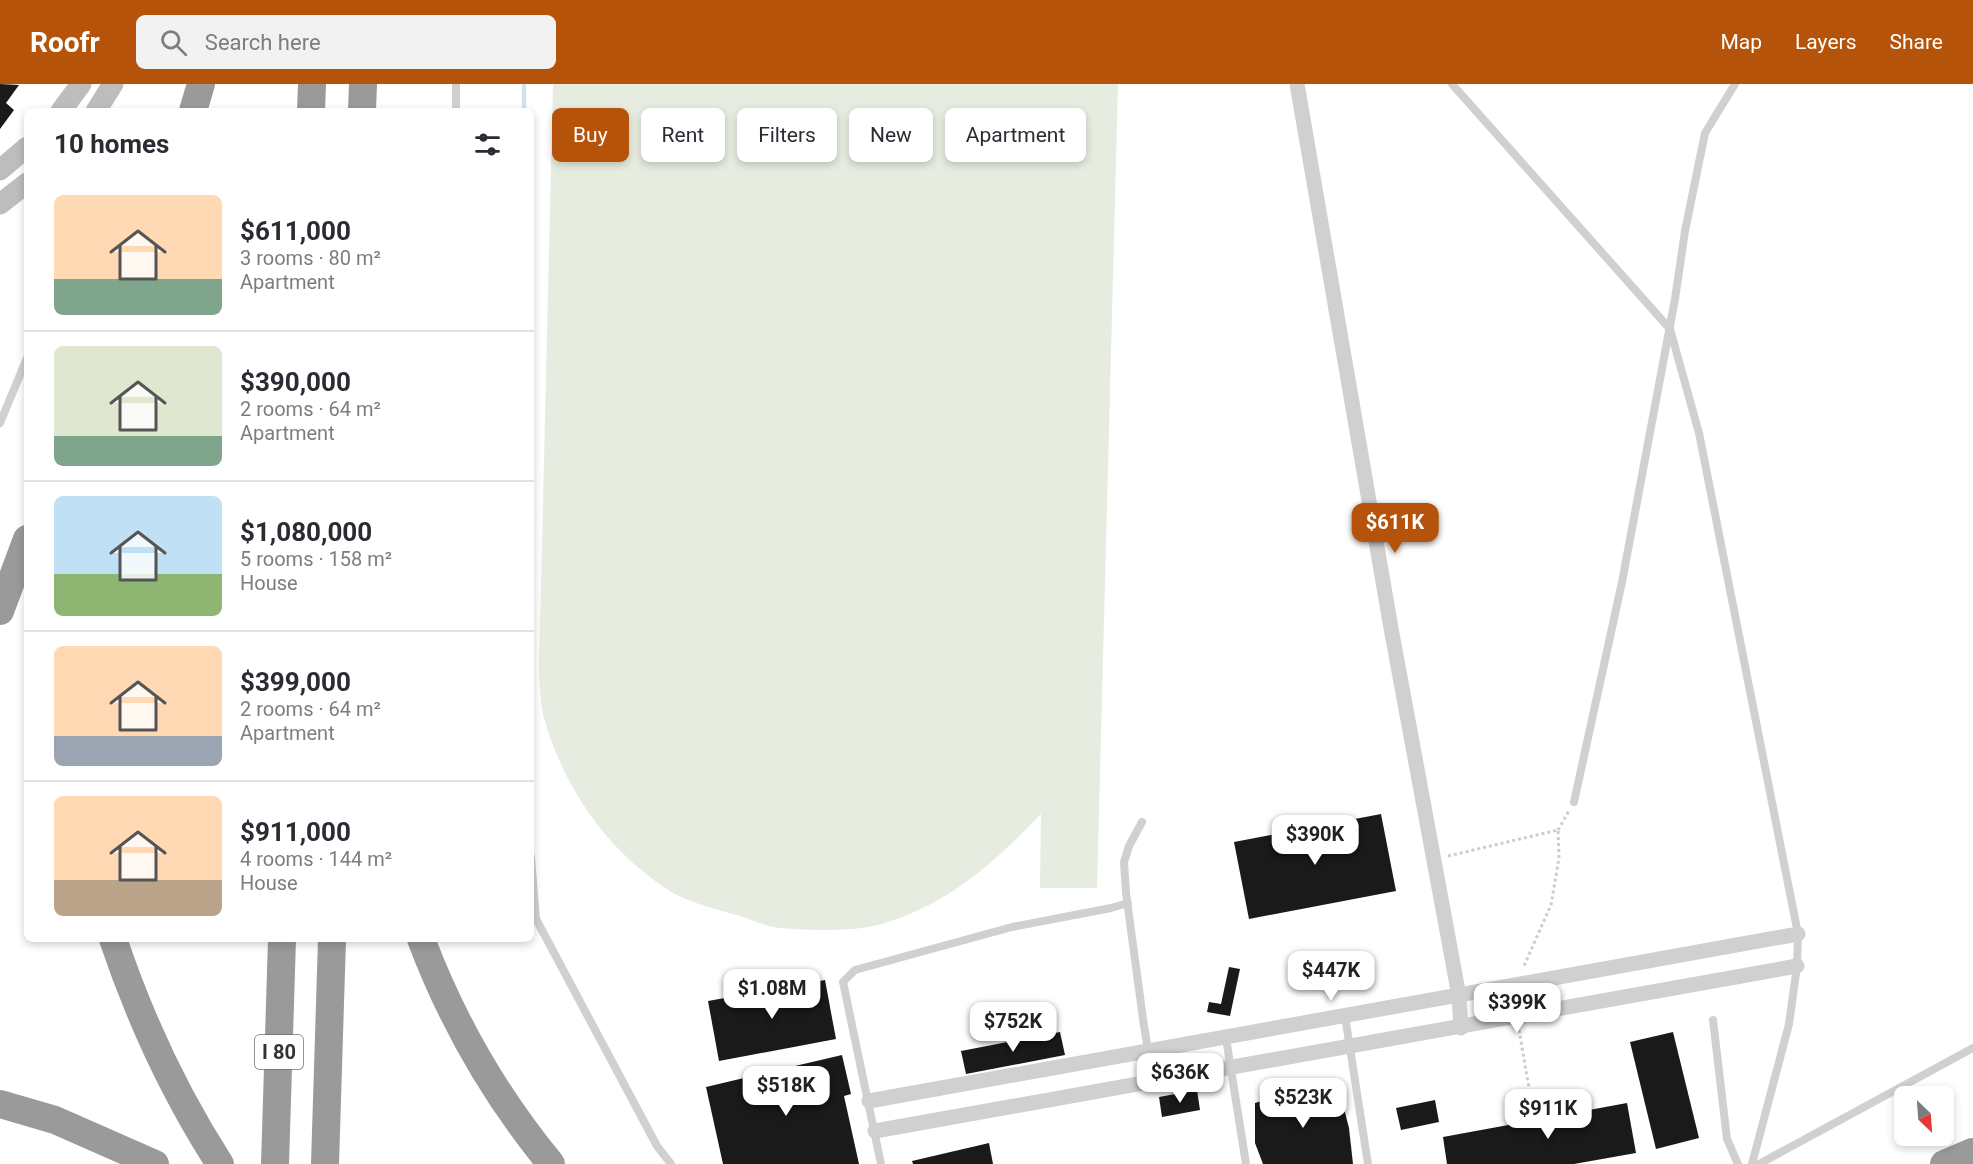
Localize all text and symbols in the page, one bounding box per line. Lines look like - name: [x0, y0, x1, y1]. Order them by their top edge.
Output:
- search box: [136, 15, 556, 69]
- text: Roofr: [30, 26, 100, 59]
- icon: search: [157, 26, 190, 59]
- text: Search here: [205, 30, 321, 55]
- text: Map: [1720, 30, 1762, 54]
- text: Layers: [1795, 30, 1856, 54]
- text: Share: [1889, 30, 1943, 54]
- chip: Buy: [552, 108, 629, 162]
- chip: Rent: [641, 108, 725, 162]
- chip: Filters: [737, 108, 837, 162]
- chip: New: [849, 108, 933, 162]
- chip: Apartment: [945, 108, 1086, 162]
- icon: filters: [471, 128, 504, 161]
- text: 10 homes: [54, 129, 169, 159]
- text: $611,000: [240, 216, 351, 246]
- icon: home: [102, 219, 174, 291]
- text: 3 rooms · 80 m²: [240, 246, 381, 270]
- text: Apartment: [240, 270, 335, 294]
- text: $390,000: [240, 367, 351, 397]
- icon: home: [102, 370, 174, 442]
- text: 2 rooms · 64 m²: [240, 397, 381, 421]
- text: Apartment: [240, 421, 335, 445]
- pin: $611K: [1353, 503, 1437, 554]
- text: $611K: [1366, 510, 1424, 534]
- text: $1,080,000: [240, 517, 372, 547]
- icon: home: [102, 520, 174, 592]
- text: 5 rooms · 158 m²: [240, 547, 392, 571]
- text: House: [240, 571, 298, 595]
- text: $399,000: [240, 667, 351, 697]
- icon: home: [102, 670, 174, 742]
- text: 2 rooms · 64 m²: [240, 697, 381, 721]
- text: Apartment: [240, 721, 335, 745]
- pin: $390K: [1273, 815, 1357, 866]
- text: $911,000: [240, 817, 351, 847]
- icon: home: [102, 820, 174, 892]
- text: $390K: [1286, 822, 1344, 846]
- text: 4 rooms · 144 m²: [240, 847, 392, 871]
- text: House: [240, 871, 298, 895]
- pin: $447K: [1289, 951, 1373, 1002]
- text: $447K: [1302, 958, 1360, 982]
- pin: $1.08M: [723, 969, 821, 1020]
- text: $1.08M: [737, 976, 807, 1000]
- pin: $399K: [1475, 983, 1559, 1034]
- text: $399K: [1488, 990, 1546, 1014]
- pin: $752K: [971, 1002, 1055, 1053]
- text: $752K: [984, 1009, 1042, 1033]
- road number: I 80: [255, 1035, 303, 1069]
- pin: $636K: [1138, 1053, 1222, 1104]
- text: $636K: [1151, 1060, 1209, 1084]
- pin: $518K: [744, 1066, 828, 1117]
- text: $518K: [757, 1073, 815, 1097]
- pin: $523K: [1261, 1078, 1345, 1129]
- text: $523K: [1274, 1085, 1332, 1109]
- north arrow: [1894, 1086, 1954, 1146]
- map controls: [1894, 1086, 1954, 1146]
- pin: $911K: [1506, 1089, 1590, 1140]
- text: $911K: [1519, 1096, 1577, 1120]

